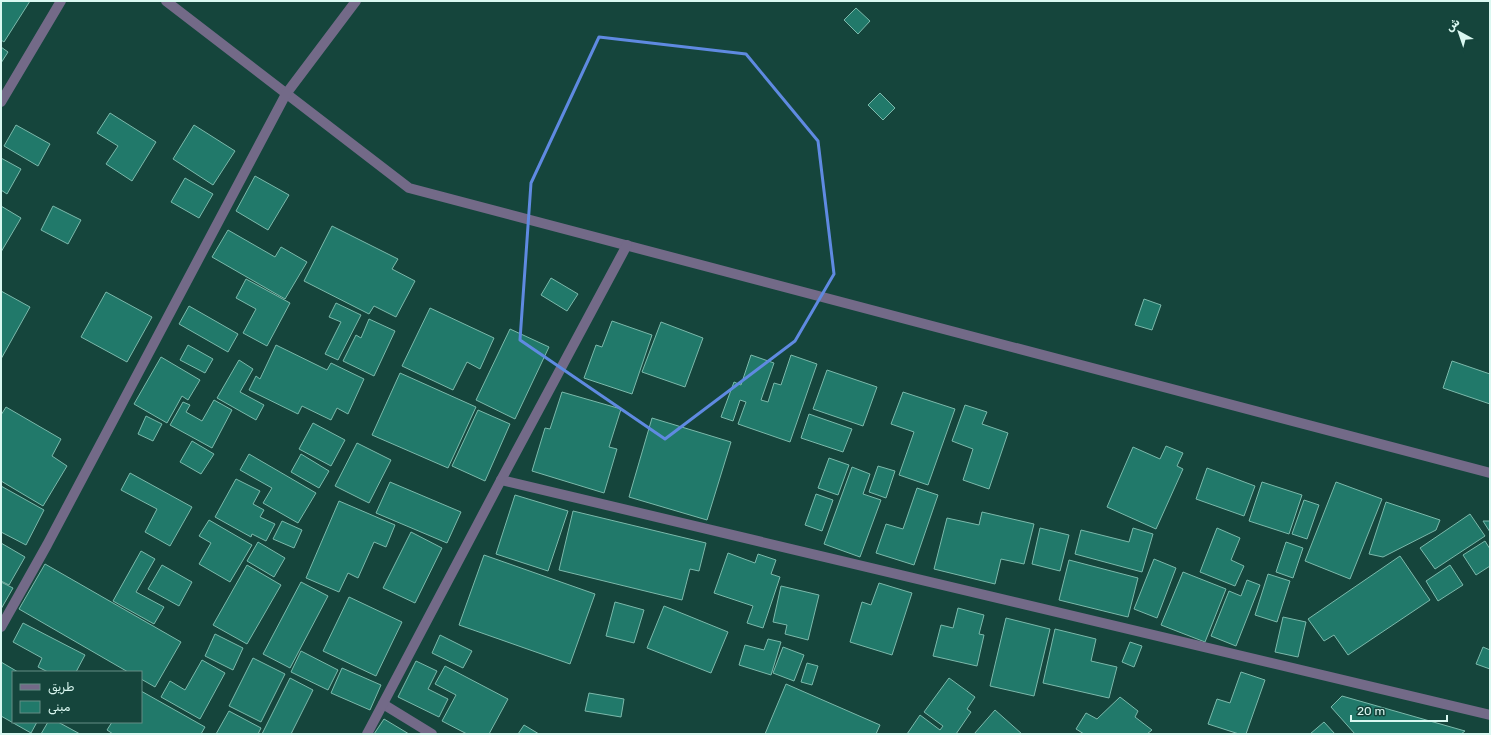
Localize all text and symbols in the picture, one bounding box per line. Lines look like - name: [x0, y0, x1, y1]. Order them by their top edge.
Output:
- north arrow: [1439, 12, 1479, 52]
- text: ش: [1443, 15, 1462, 34]
- legend: [12, 671, 142, 723]
- text: طريق: [48, 680, 74, 695]
- scale bar: [1351, 697, 1447, 723]
- text: مبنى: [48, 700, 71, 715]
- text: 20 m: [1357, 704, 1385, 718]

